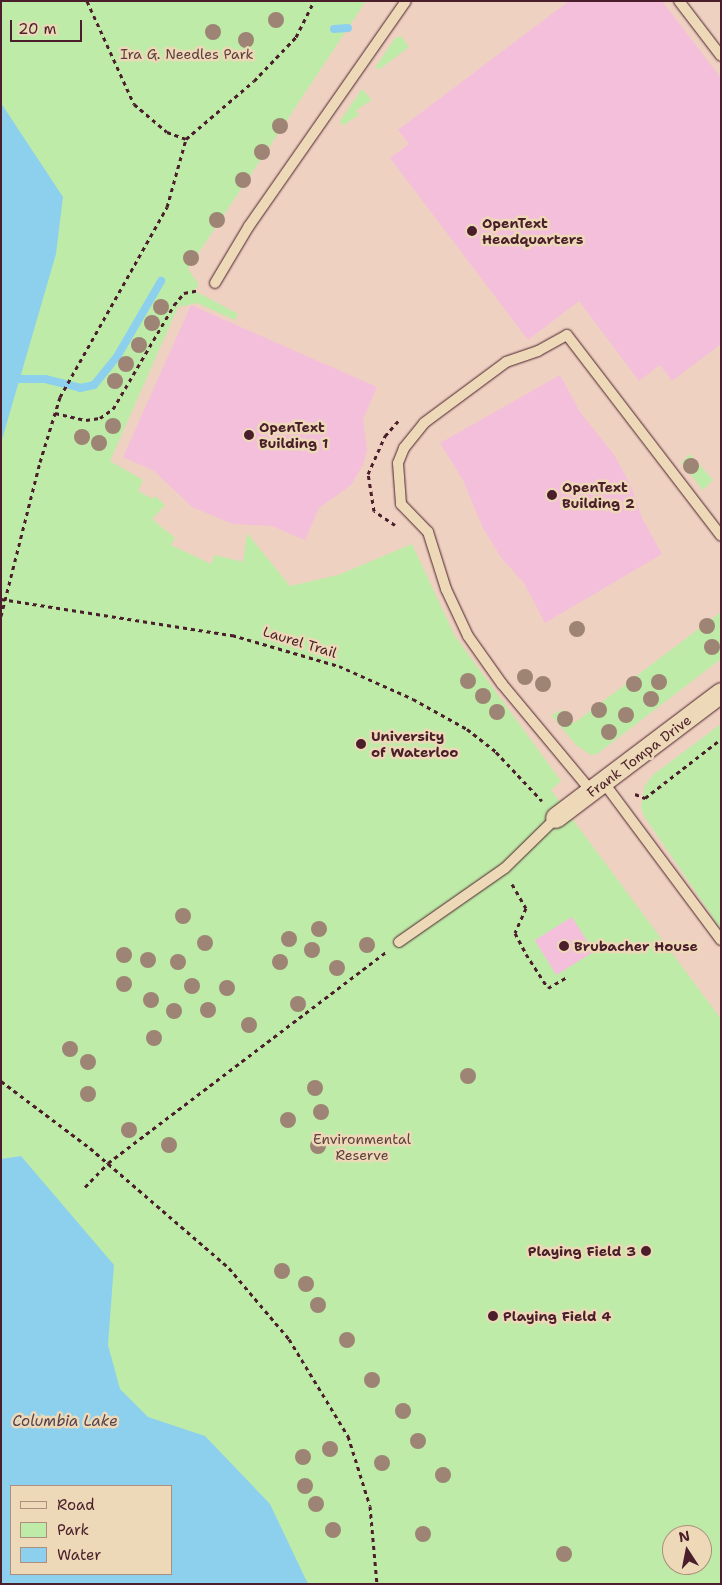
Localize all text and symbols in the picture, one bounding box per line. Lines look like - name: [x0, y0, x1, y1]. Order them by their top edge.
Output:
- scale bar: [12, 10, 85, 42]
- text: 20 m: [18, 19, 57, 39]
- park label: Ira G. Needles Park: [120, 46, 254, 62]
- place label: OpenText Headquarters: [482, 215, 583, 248]
- marker: OpenText Headquarters: [466, 225, 478, 237]
- place label: OpenText Building 1: [259, 419, 328, 452]
- marker: OpenText Building 1: [243, 429, 255, 441]
- place label: OpenText Building 2: [562, 479, 635, 512]
- marker: OpenText Building 2: [546, 489, 558, 501]
- street label: Laurel Trail: [261, 623, 339, 661]
- street label: Frank Tompa Drive: [584, 711, 694, 801]
- place label: University of Waterloo: [371, 728, 458, 760]
- marker: University of Waterloo: [355, 738, 367, 750]
- place label: Brubacher House: [574, 938, 698, 954]
- marker: Brubacher House: [558, 940, 570, 952]
- park label: Environmental Reserve: [313, 1131, 411, 1164]
- place label: Playing Field 3: [528, 1243, 636, 1259]
- marker: Playing Field 3: [640, 1245, 652, 1257]
- place label: Playing Field 4: [503, 1308, 611, 1324]
- marker: Playing Field 4: [487, 1310, 499, 1322]
- water label: Columbia Lake: [12, 1413, 118, 1431]
- legend: [10, 1485, 172, 1575]
- text: Road: [57, 1495, 95, 1515]
- text: Park: [57, 1520, 89, 1540]
- north arrow: [662, 1525, 712, 1575]
- text: N: [677, 1526, 691, 1546]
- text: Water: [57, 1545, 101, 1565]

